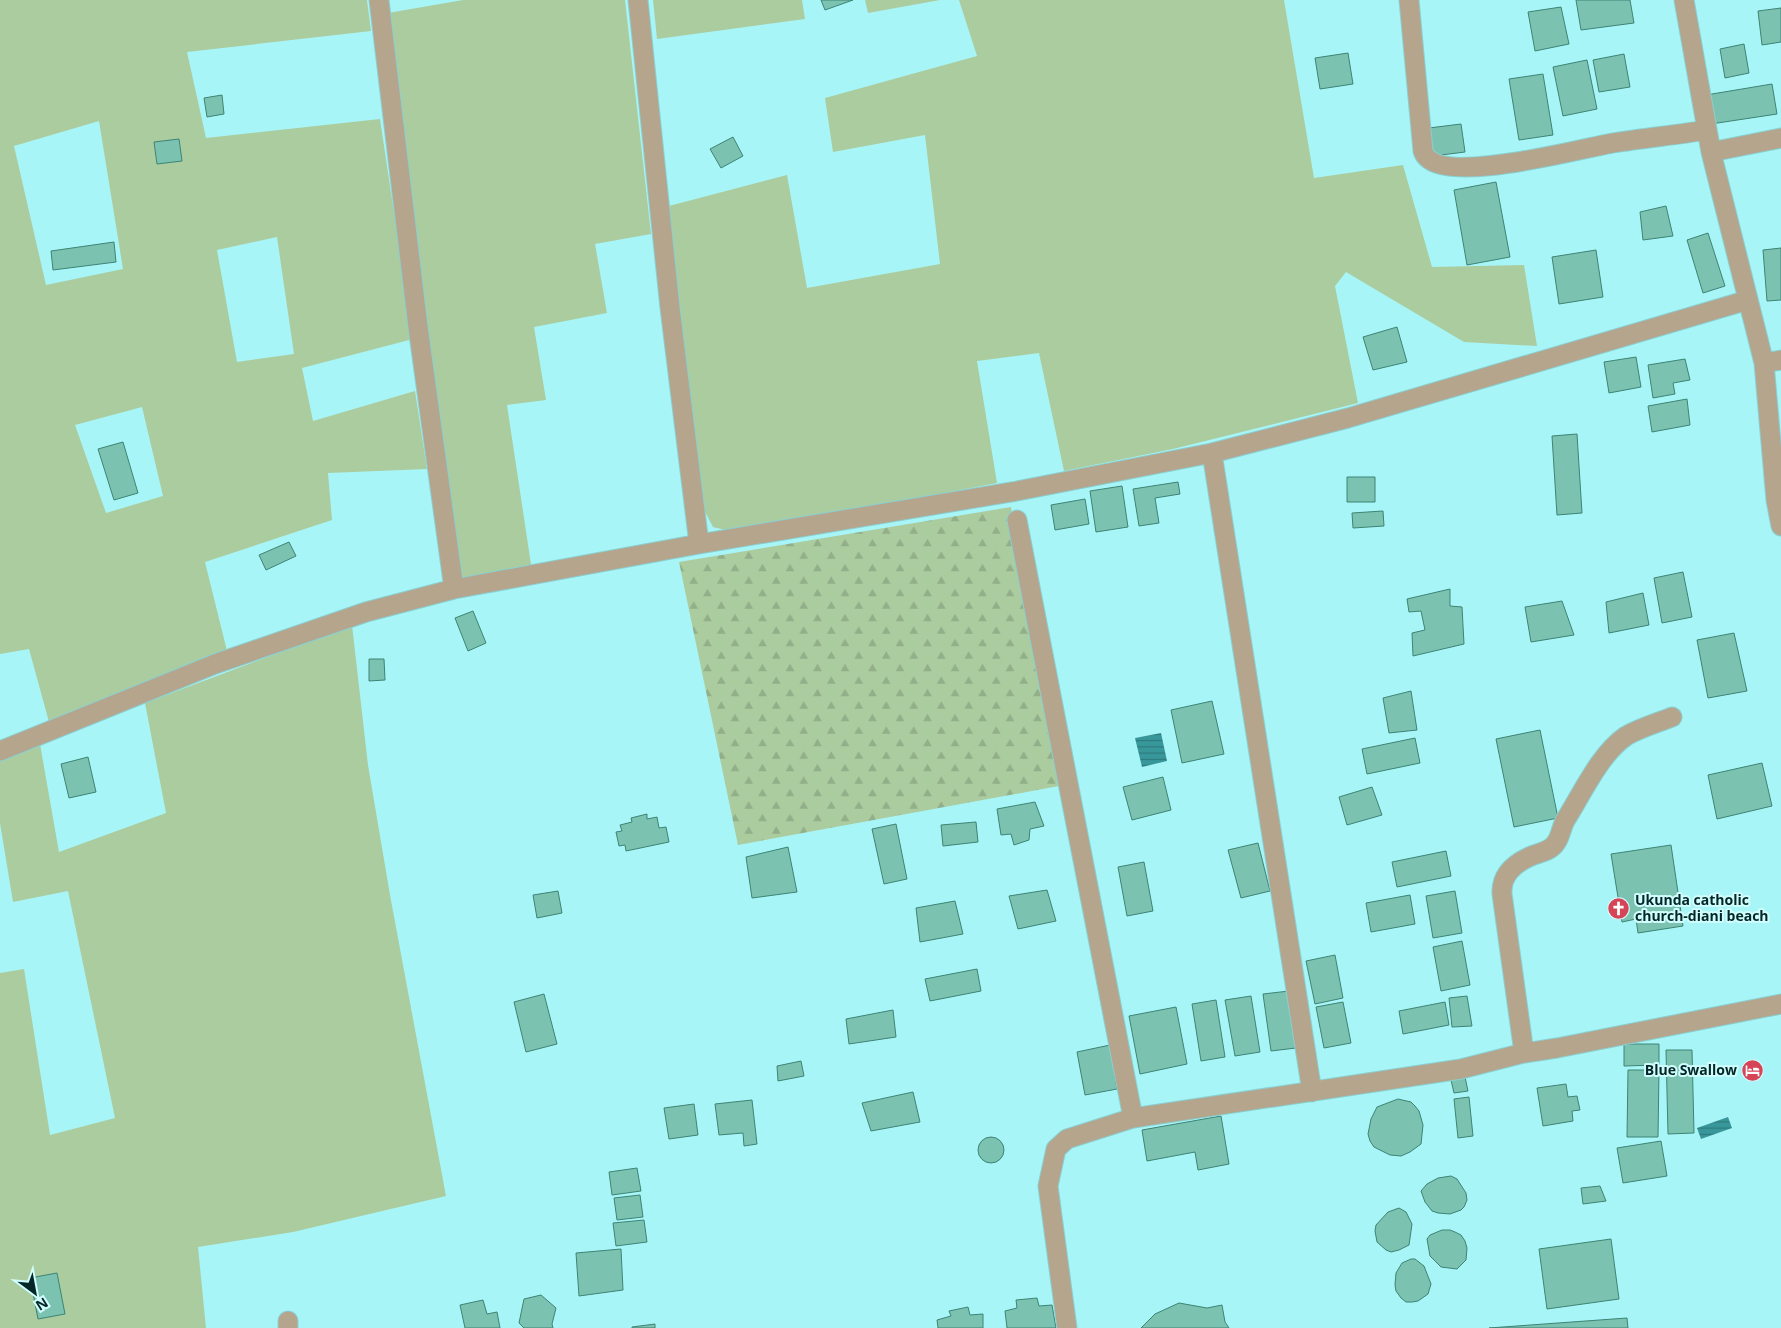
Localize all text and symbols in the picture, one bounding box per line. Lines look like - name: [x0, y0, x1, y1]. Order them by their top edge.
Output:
- place label: Ukunda catholic church-diani beach: [1635, 890, 1769, 925]
- church icon: Ukunda catholic church-diani beach: [1607, 896, 1631, 920]
- hotel icon: Blue Swallow: [1741, 1058, 1765, 1082]
- place label: Blue Swallow: [1645, 1060, 1737, 1079]
- north arrow: [10, 1268, 60, 1318]
- text: N: [32, 1293, 52, 1316]

